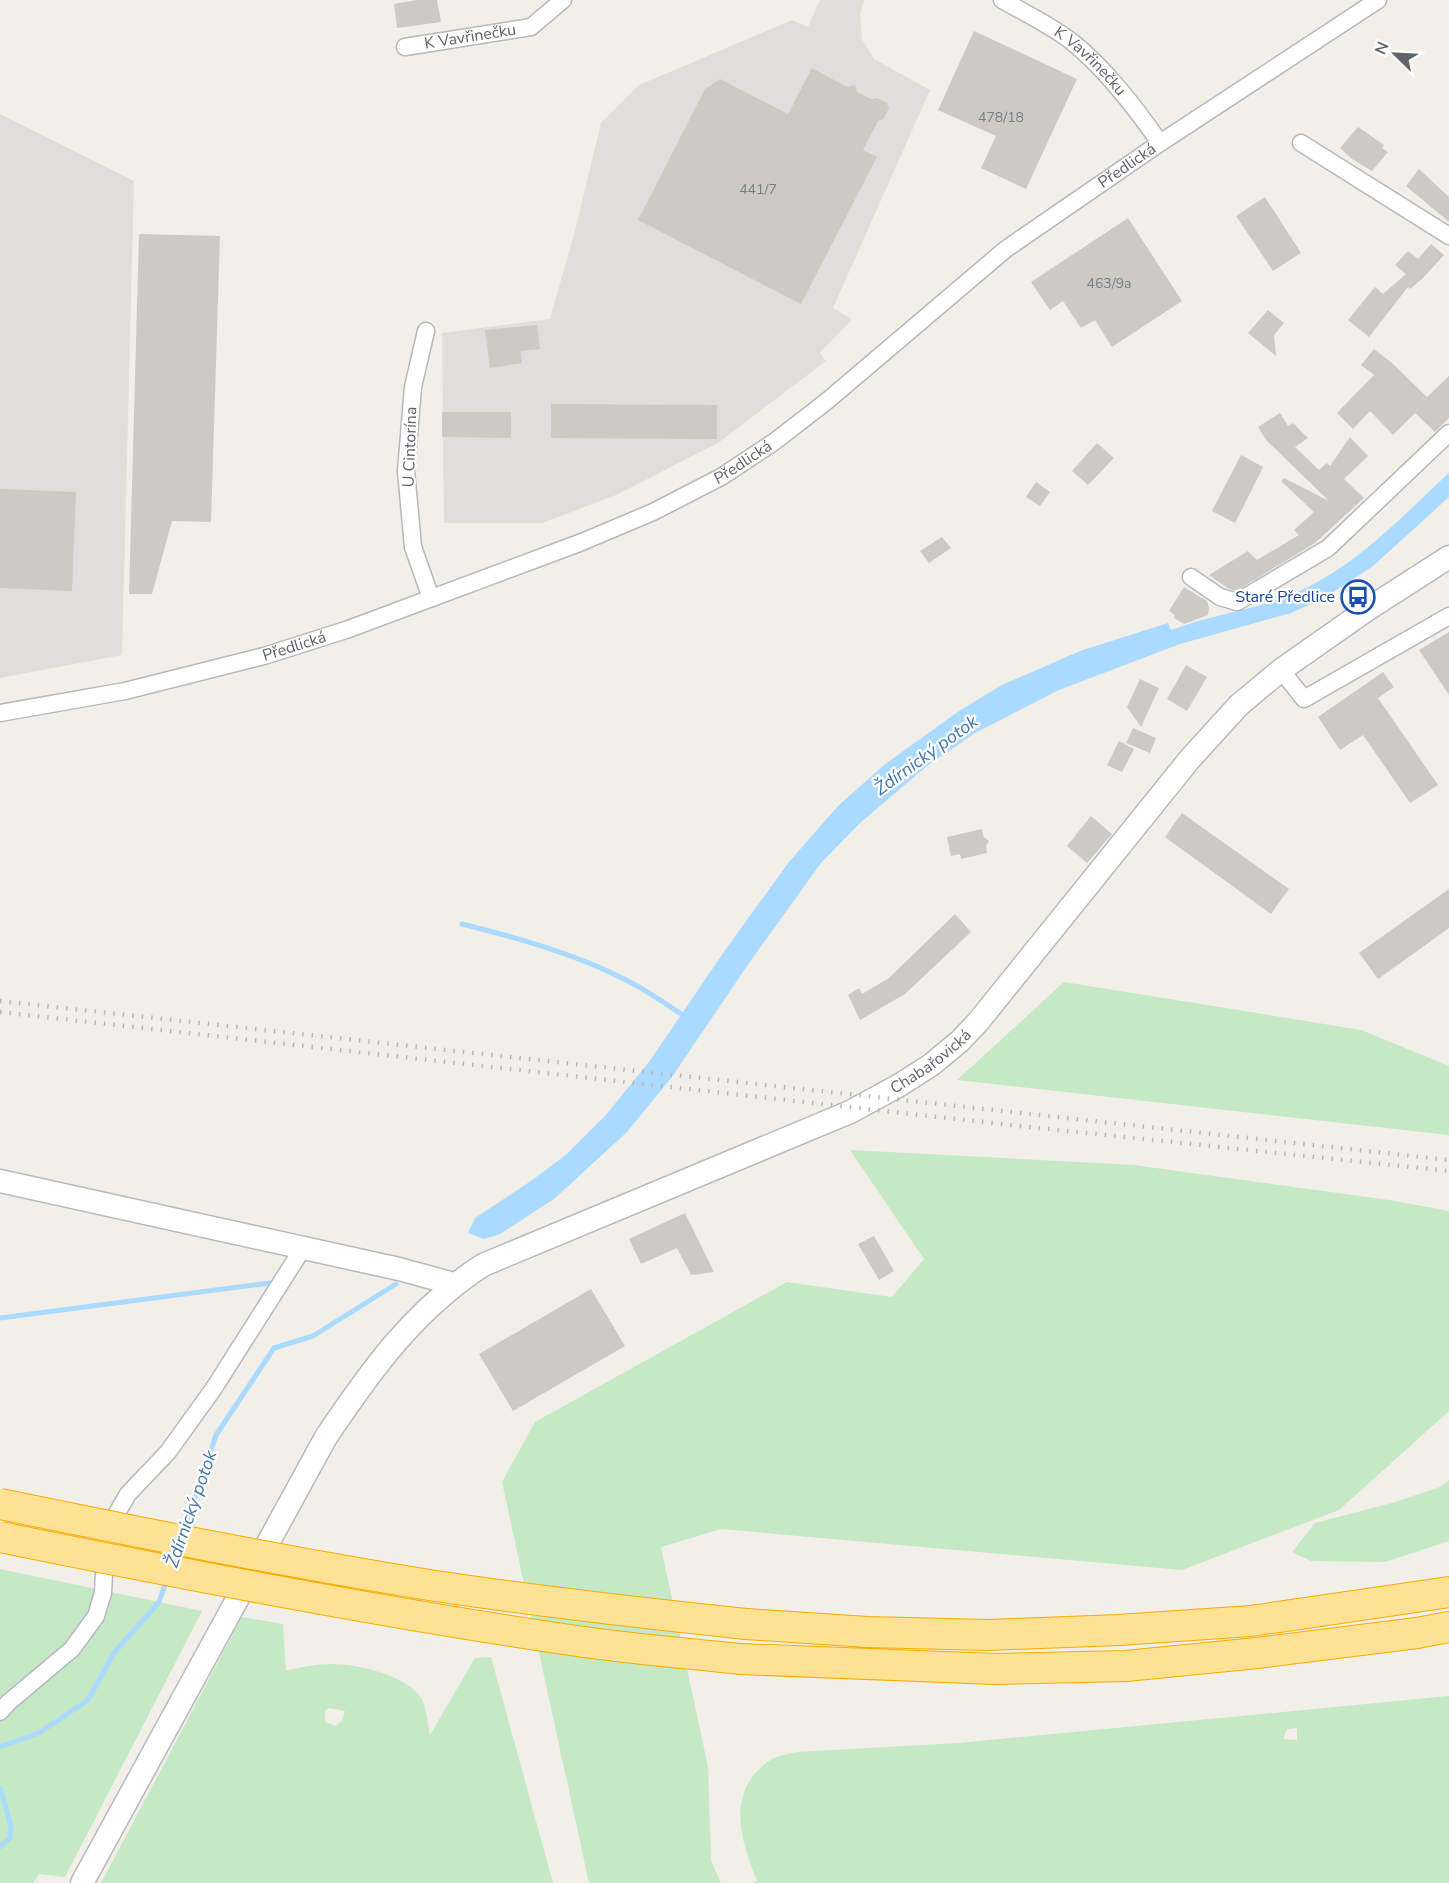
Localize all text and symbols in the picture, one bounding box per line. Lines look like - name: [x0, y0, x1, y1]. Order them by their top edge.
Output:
- street label: K Vavřinečku: [423, 19, 518, 55]
- street label: K Vavřinečku: [1050, 21, 1131, 100]
- north arrow: [1365, 24, 1425, 84]
- text: N: [1370, 38, 1395, 58]
- house number: 478/18: [978, 108, 1024, 127]
- street label: Předlická: [1094, 138, 1160, 193]
- house number: 441/7: [739, 180, 777, 199]
- house number: 463/9a: [1087, 274, 1131, 293]
- street label: U Cintorína: [398, 406, 422, 488]
- street label: Předlická: [710, 435, 776, 490]
- bus stop icon: Staré Předlice: [1340, 579, 1376, 615]
- place label: Staré Předlice: [1235, 586, 1335, 608]
- street label: Předlická: [260, 626, 329, 667]
- water label: Ždírnický potok: [869, 709, 983, 801]
- street label: Chabařovická: [886, 1025, 976, 1099]
- water label: Ždírnický potok: [160, 1446, 223, 1571]

